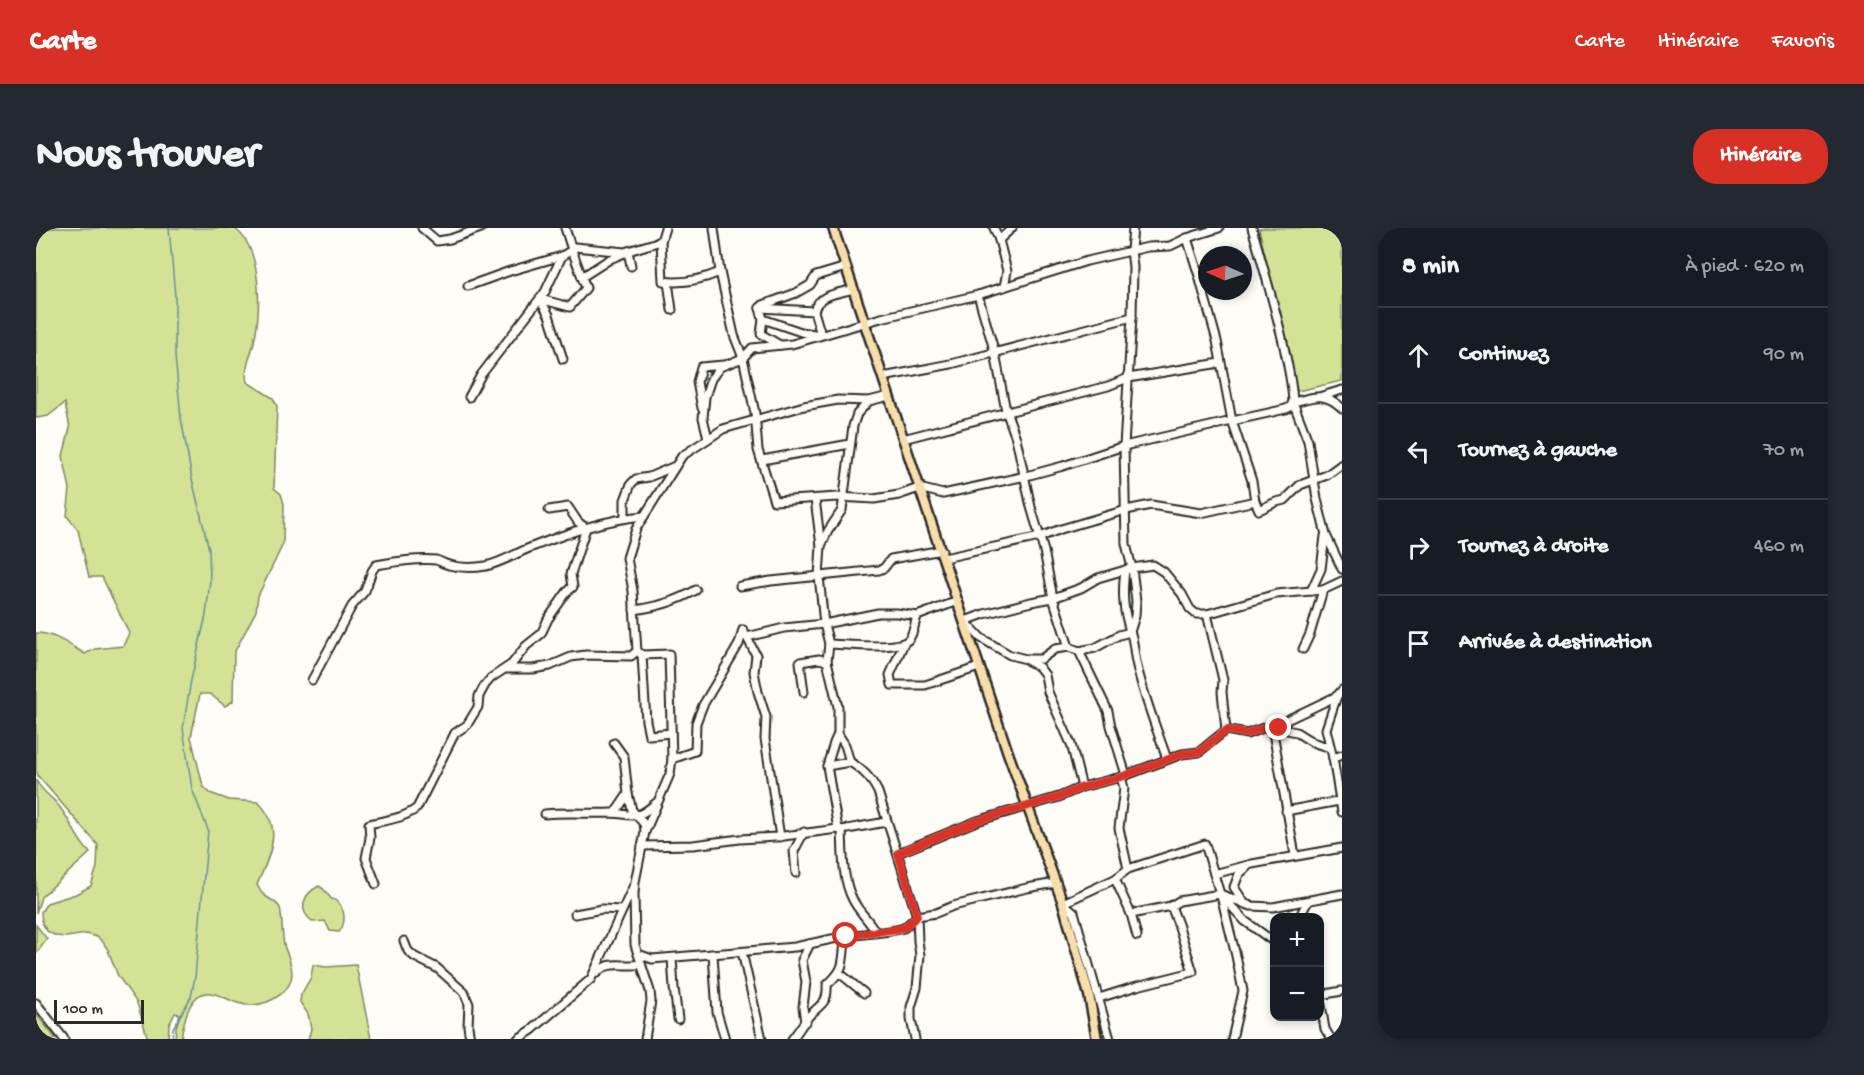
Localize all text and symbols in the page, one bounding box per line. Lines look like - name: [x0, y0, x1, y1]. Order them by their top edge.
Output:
- text: Carte: [30, 26, 97, 59]
- text: Carte: [1575, 30, 1625, 55]
- text: Itinéraire: [1658, 30, 1739, 55]
- text: Favoris: [1772, 30, 1834, 55]
- button: Itinéraire: [1693, 129, 1828, 184]
- text: Nous trouver: [36, 132, 259, 181]
- north arrow: [1198, 246, 1252, 300]
- text: 8 min: [1402, 252, 1459, 283]
- text: À pied · 620 m: [1685, 256, 1804, 279]
- icon: ahead: [1402, 339, 1435, 372]
- text: Continuez: [1459, 342, 1548, 368]
- text: 90 m: [1764, 344, 1804, 367]
- icon: left: [1402, 435, 1435, 468]
- text: Tournez à gauche: [1459, 438, 1617, 464]
- text: 70 m: [1763, 440, 1804, 463]
- icon: right: [1402, 531, 1435, 564]
- text: Tournez à droite: [1459, 534, 1608, 560]
- text: 460 m: [1754, 536, 1804, 559]
- icon: arrive: [1402, 627, 1435, 660]
- text: Arrivée à destination: [1459, 630, 1652, 656]
- route end: [1265, 714, 1291, 740]
- map controls: [1270, 913, 1324, 1021]
- button: +: [1270, 913, 1324, 967]
- route start: [832, 922, 858, 948]
- button: −: [1270, 967, 1324, 1021]
- scale bar: [54, 997, 144, 1024]
- text: 100 m: [63, 1001, 103, 1020]

